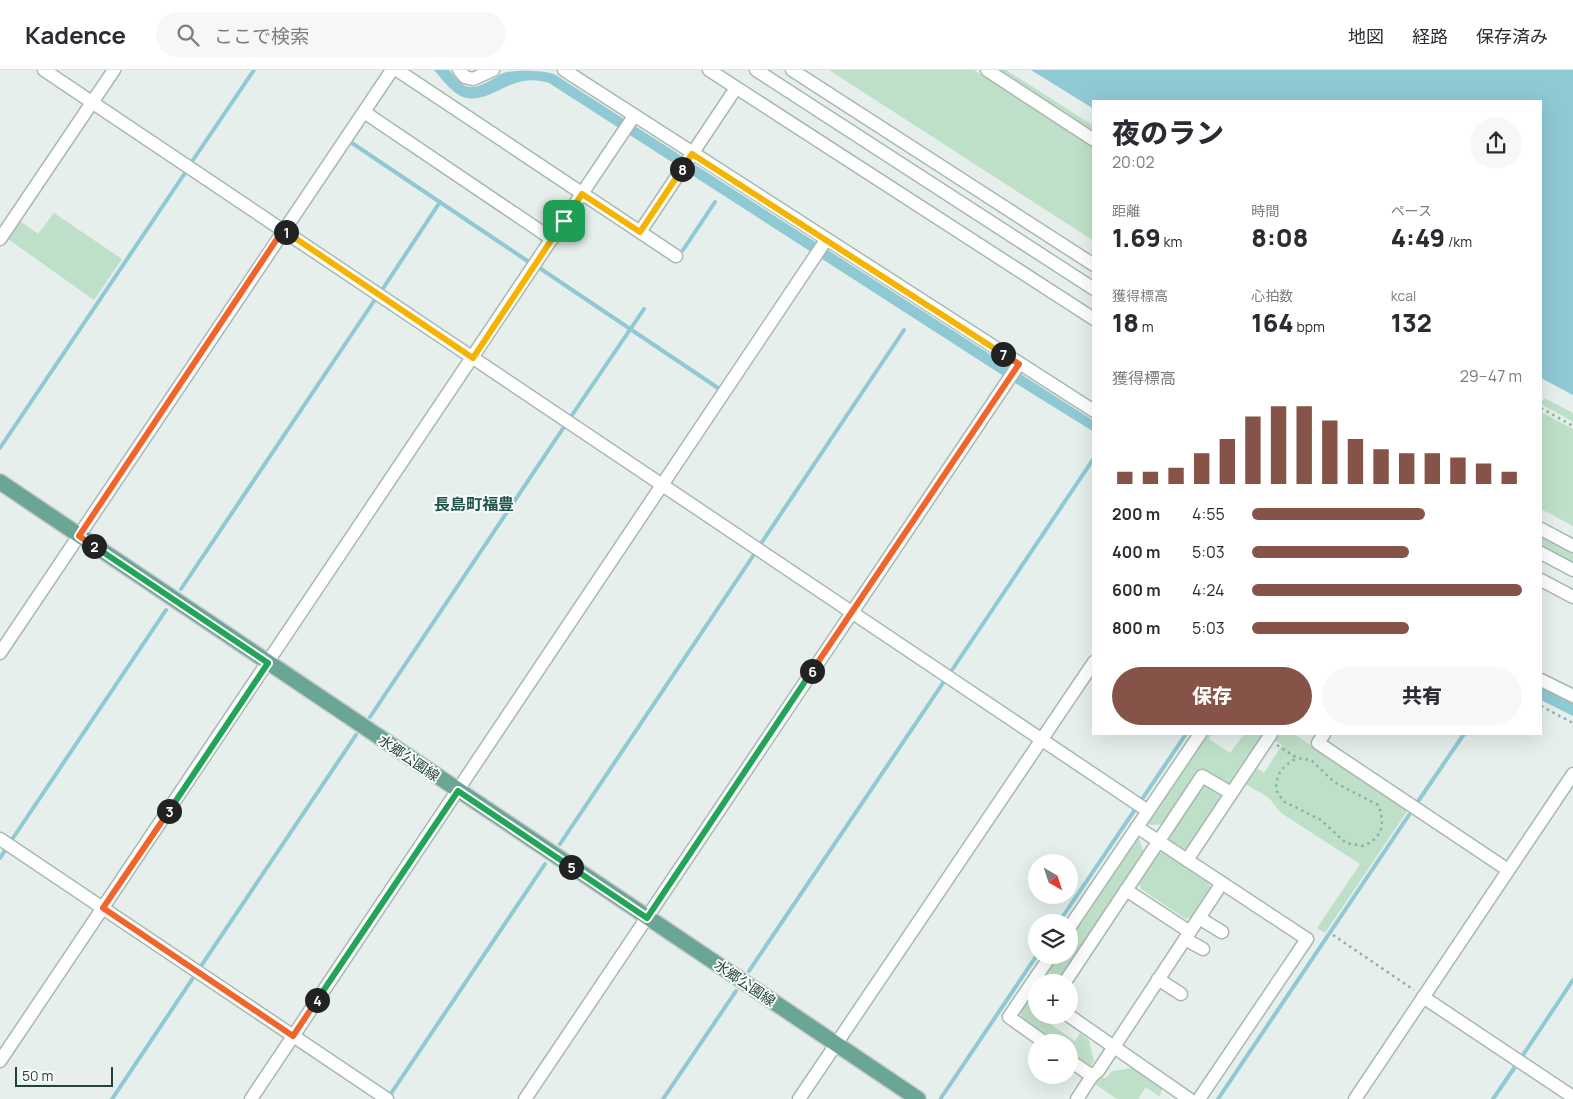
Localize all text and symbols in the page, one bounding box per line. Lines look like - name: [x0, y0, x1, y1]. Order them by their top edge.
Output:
- search box: [156, 12, 506, 57]
- text: Kadence: [25, 18, 126, 51]
- icon: search: [174, 21, 202, 49]
- text: ここで検索: [214, 23, 309, 49]
- text: 地図: [1348, 24, 1384, 48]
- text: 経路: [1412, 24, 1448, 48]
- text: 保存済み: [1476, 24, 1548, 48]
- text: 夜のラン: [1112, 113, 1224, 151]
- button: share: [1470, 117, 1522, 169]
- text: 20:02: [1112, 151, 1155, 173]
- pin: 8: [670, 156, 694, 182]
- text: 8: [678, 160, 687, 179]
- pin: [543, 200, 585, 242]
- text: 距離: [1112, 201, 1140, 220]
- text: 時間: [1251, 201, 1279, 220]
- text: ペース: [1391, 201, 1432, 220]
- icon: arrive: [550, 207, 578, 235]
- pin: 1: [274, 220, 298, 244]
- text: 1.69: [1112, 220, 1161, 255]
- text: 8:08: [1251, 220, 1308, 255]
- text: 4:49: [1391, 220, 1445, 255]
- text: 1: [283, 223, 290, 242]
- text: km: [1161, 232, 1182, 251]
- text: /km: [1445, 232, 1472, 251]
- text: 獲得標高: [1112, 286, 1168, 305]
- text: 心拍数: [1251, 286, 1293, 305]
- text: kcal: [1391, 286, 1416, 305]
- text: 18: [1112, 305, 1139, 340]
- text: 164: [1251, 305, 1294, 340]
- text: 132: [1391, 305, 1432, 340]
- text: m: [1139, 317, 1154, 336]
- text: bpm: [1294, 317, 1325, 336]
- pin: 7: [990, 342, 1016, 366]
- text: 7: [1000, 345, 1007, 364]
- text: 29–47 m: [1460, 365, 1522, 387]
- text: 獲得標高: [1112, 367, 1176, 389]
- district label: 長島町福豊: [434, 493, 514, 515]
- text: 200 m: [1112, 503, 1160, 525]
- text: 4:55: [1192, 503, 1225, 525]
- pin: 2: [82, 534, 106, 558]
- text: 2: [90, 537, 99, 556]
- text: 400 m: [1112, 541, 1160, 563]
- text: 5:03: [1192, 541, 1225, 563]
- text: 600 m: [1112, 579, 1161, 601]
- text: 4:24: [1192, 579, 1224, 601]
- text: 800 m: [1112, 617, 1160, 639]
- text: 5:03: [1192, 617, 1225, 639]
- pin: 6: [800, 658, 824, 684]
- text: 6: [808, 662, 817, 681]
- button: 保存: [1112, 667, 1312, 725]
- button: 共有: [1322, 667, 1522, 725]
- street label: 水郷公園線: [375, 730, 444, 785]
- pin: 3: [156, 798, 182, 824]
- text: 3: [165, 802, 174, 821]
- pin: 5: [558, 854, 584, 880]
- north arrow: [1028, 854, 1078, 904]
- map controls: [1028, 854, 1078, 1084]
- text: 5: [567, 858, 576, 877]
- button: layers: [1028, 914, 1078, 964]
- street label: 水郷公園線: [711, 955, 780, 1010]
- button: +: [1028, 974, 1078, 1024]
- pin: 4: [304, 988, 330, 1012]
- text: 4: [313, 991, 322, 1010]
- button: −: [1028, 1034, 1078, 1084]
- scale bar: [15, 1064, 112, 1087]
- text: 50 m: [22, 1066, 53, 1085]

